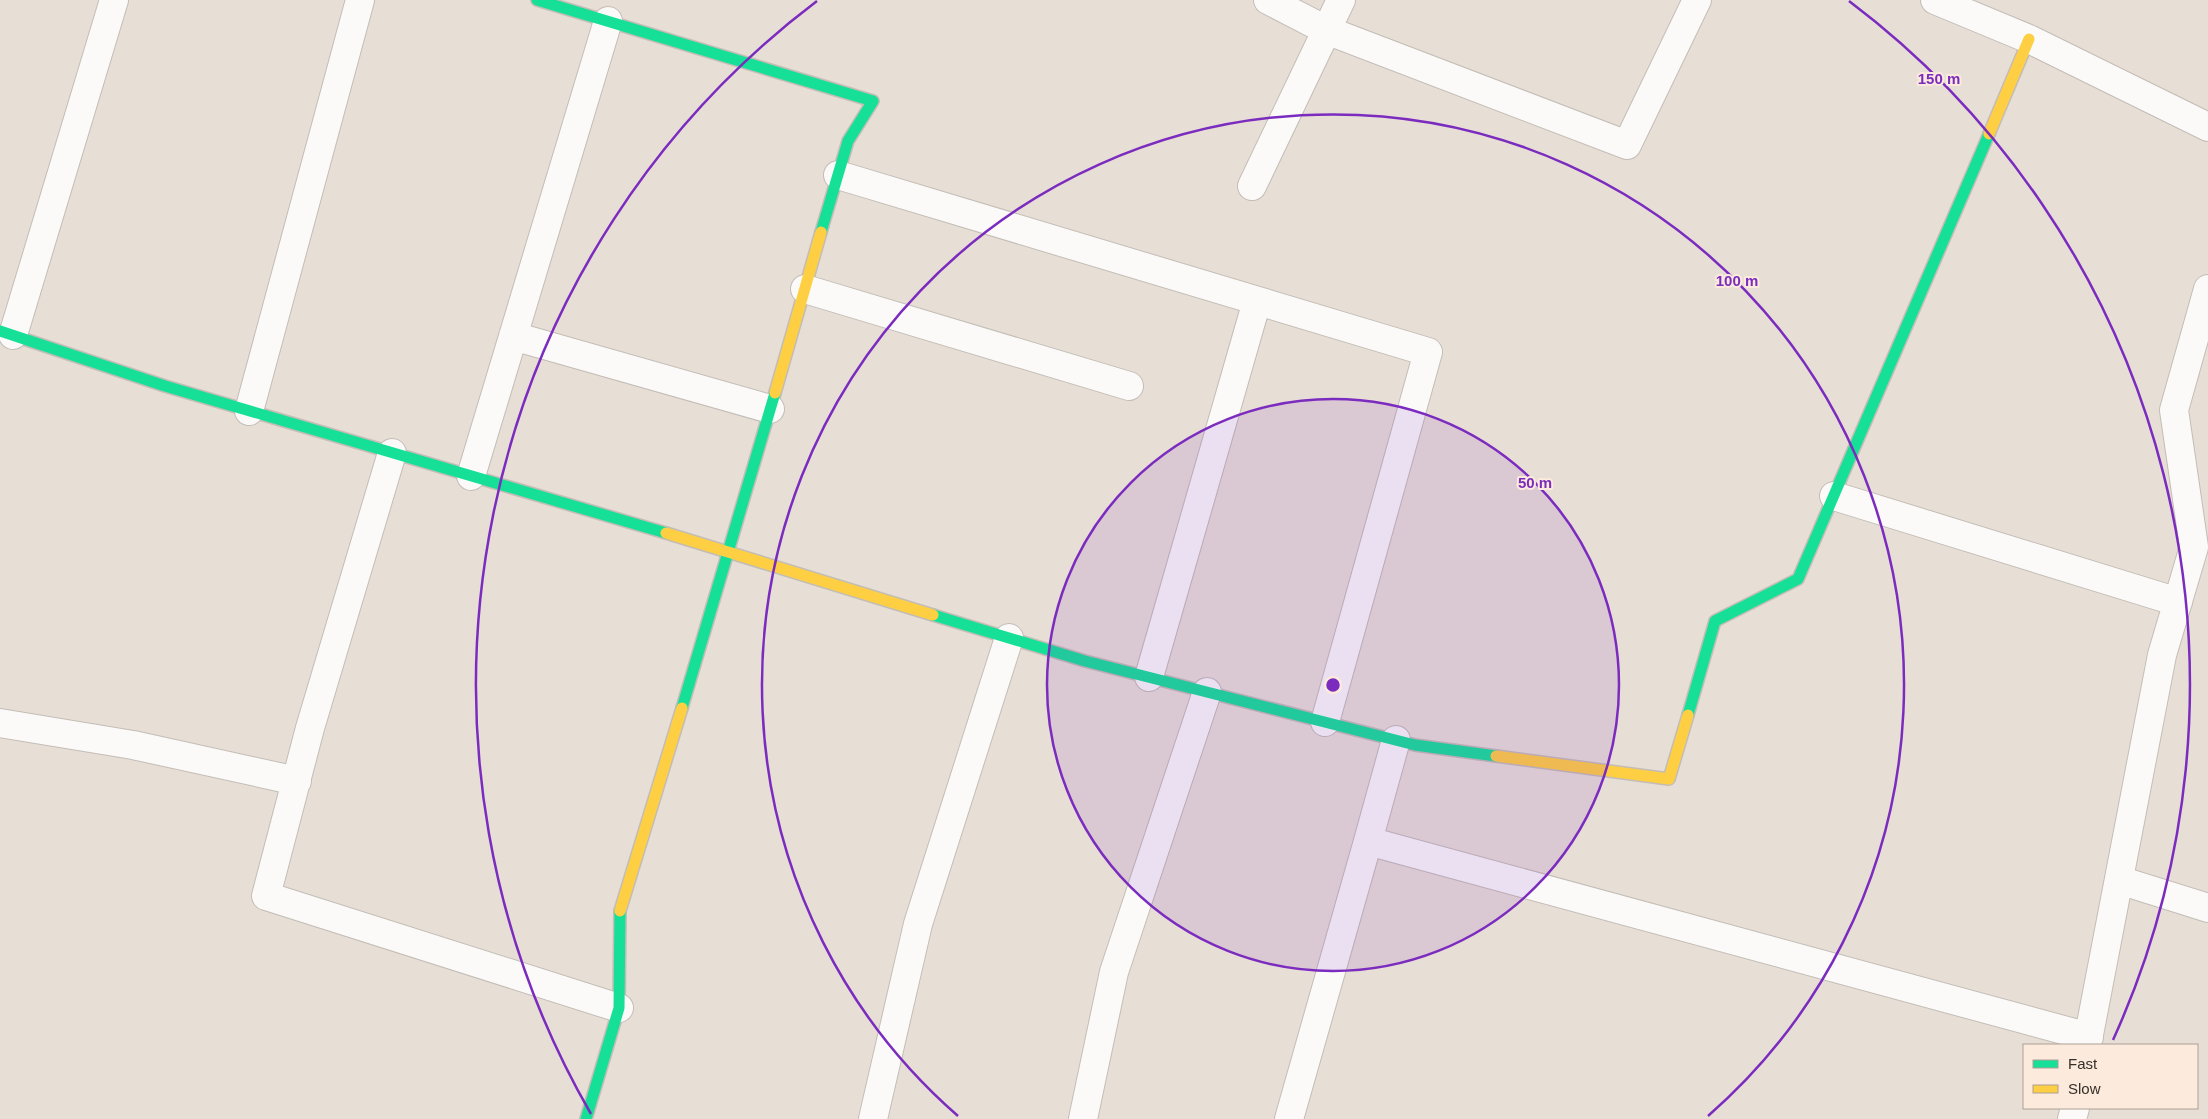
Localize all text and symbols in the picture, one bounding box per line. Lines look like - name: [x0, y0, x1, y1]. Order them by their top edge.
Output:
- text: 150 m: [1918, 70, 1960, 87]
- text: 100 m: [1716, 272, 1758, 289]
- text: 50 m: [1518, 474, 1552, 491]
- centre of rings: [1324, 676, 1342, 694]
- legend: [2023, 1044, 2198, 1109]
- text: Fast: [2068, 1055, 2098, 1072]
- text: Slow: [2068, 1080, 2101, 1097]

